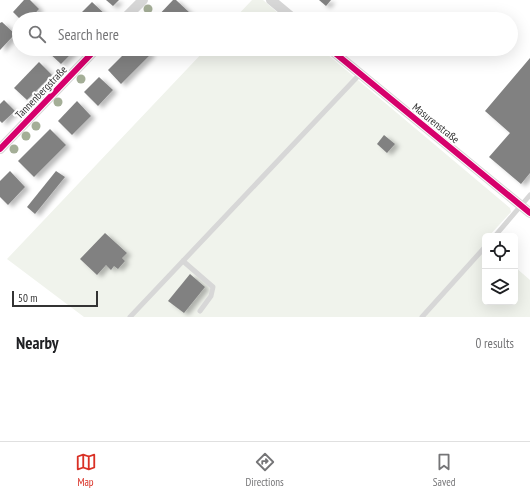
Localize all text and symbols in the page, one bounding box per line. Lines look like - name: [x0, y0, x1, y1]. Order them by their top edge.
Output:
- search box: [12, 12, 518, 56]
- icon: search: [26, 23, 48, 45]
- text: Search here: [58, 25, 119, 44]
- street label: Tannenbergstraße: [12, 62, 70, 122]
- street label: Masurenstraße: [410, 100, 463, 146]
- map controls: [482, 233, 518, 305]
- button: locate: [482, 233, 518, 269]
- button: layers: [482, 269, 518, 305]
- scale bar: [12, 289, 98, 308]
- text: 50 m: [18, 291, 37, 305]
- text: Nearby: [16, 332, 59, 354]
- text: 0 results: [475, 335, 514, 352]
- tab: Map: [75, 451, 97, 489]
- tab: Directions: [246, 451, 284, 489]
- tab: Saved: [433, 451, 455, 489]

